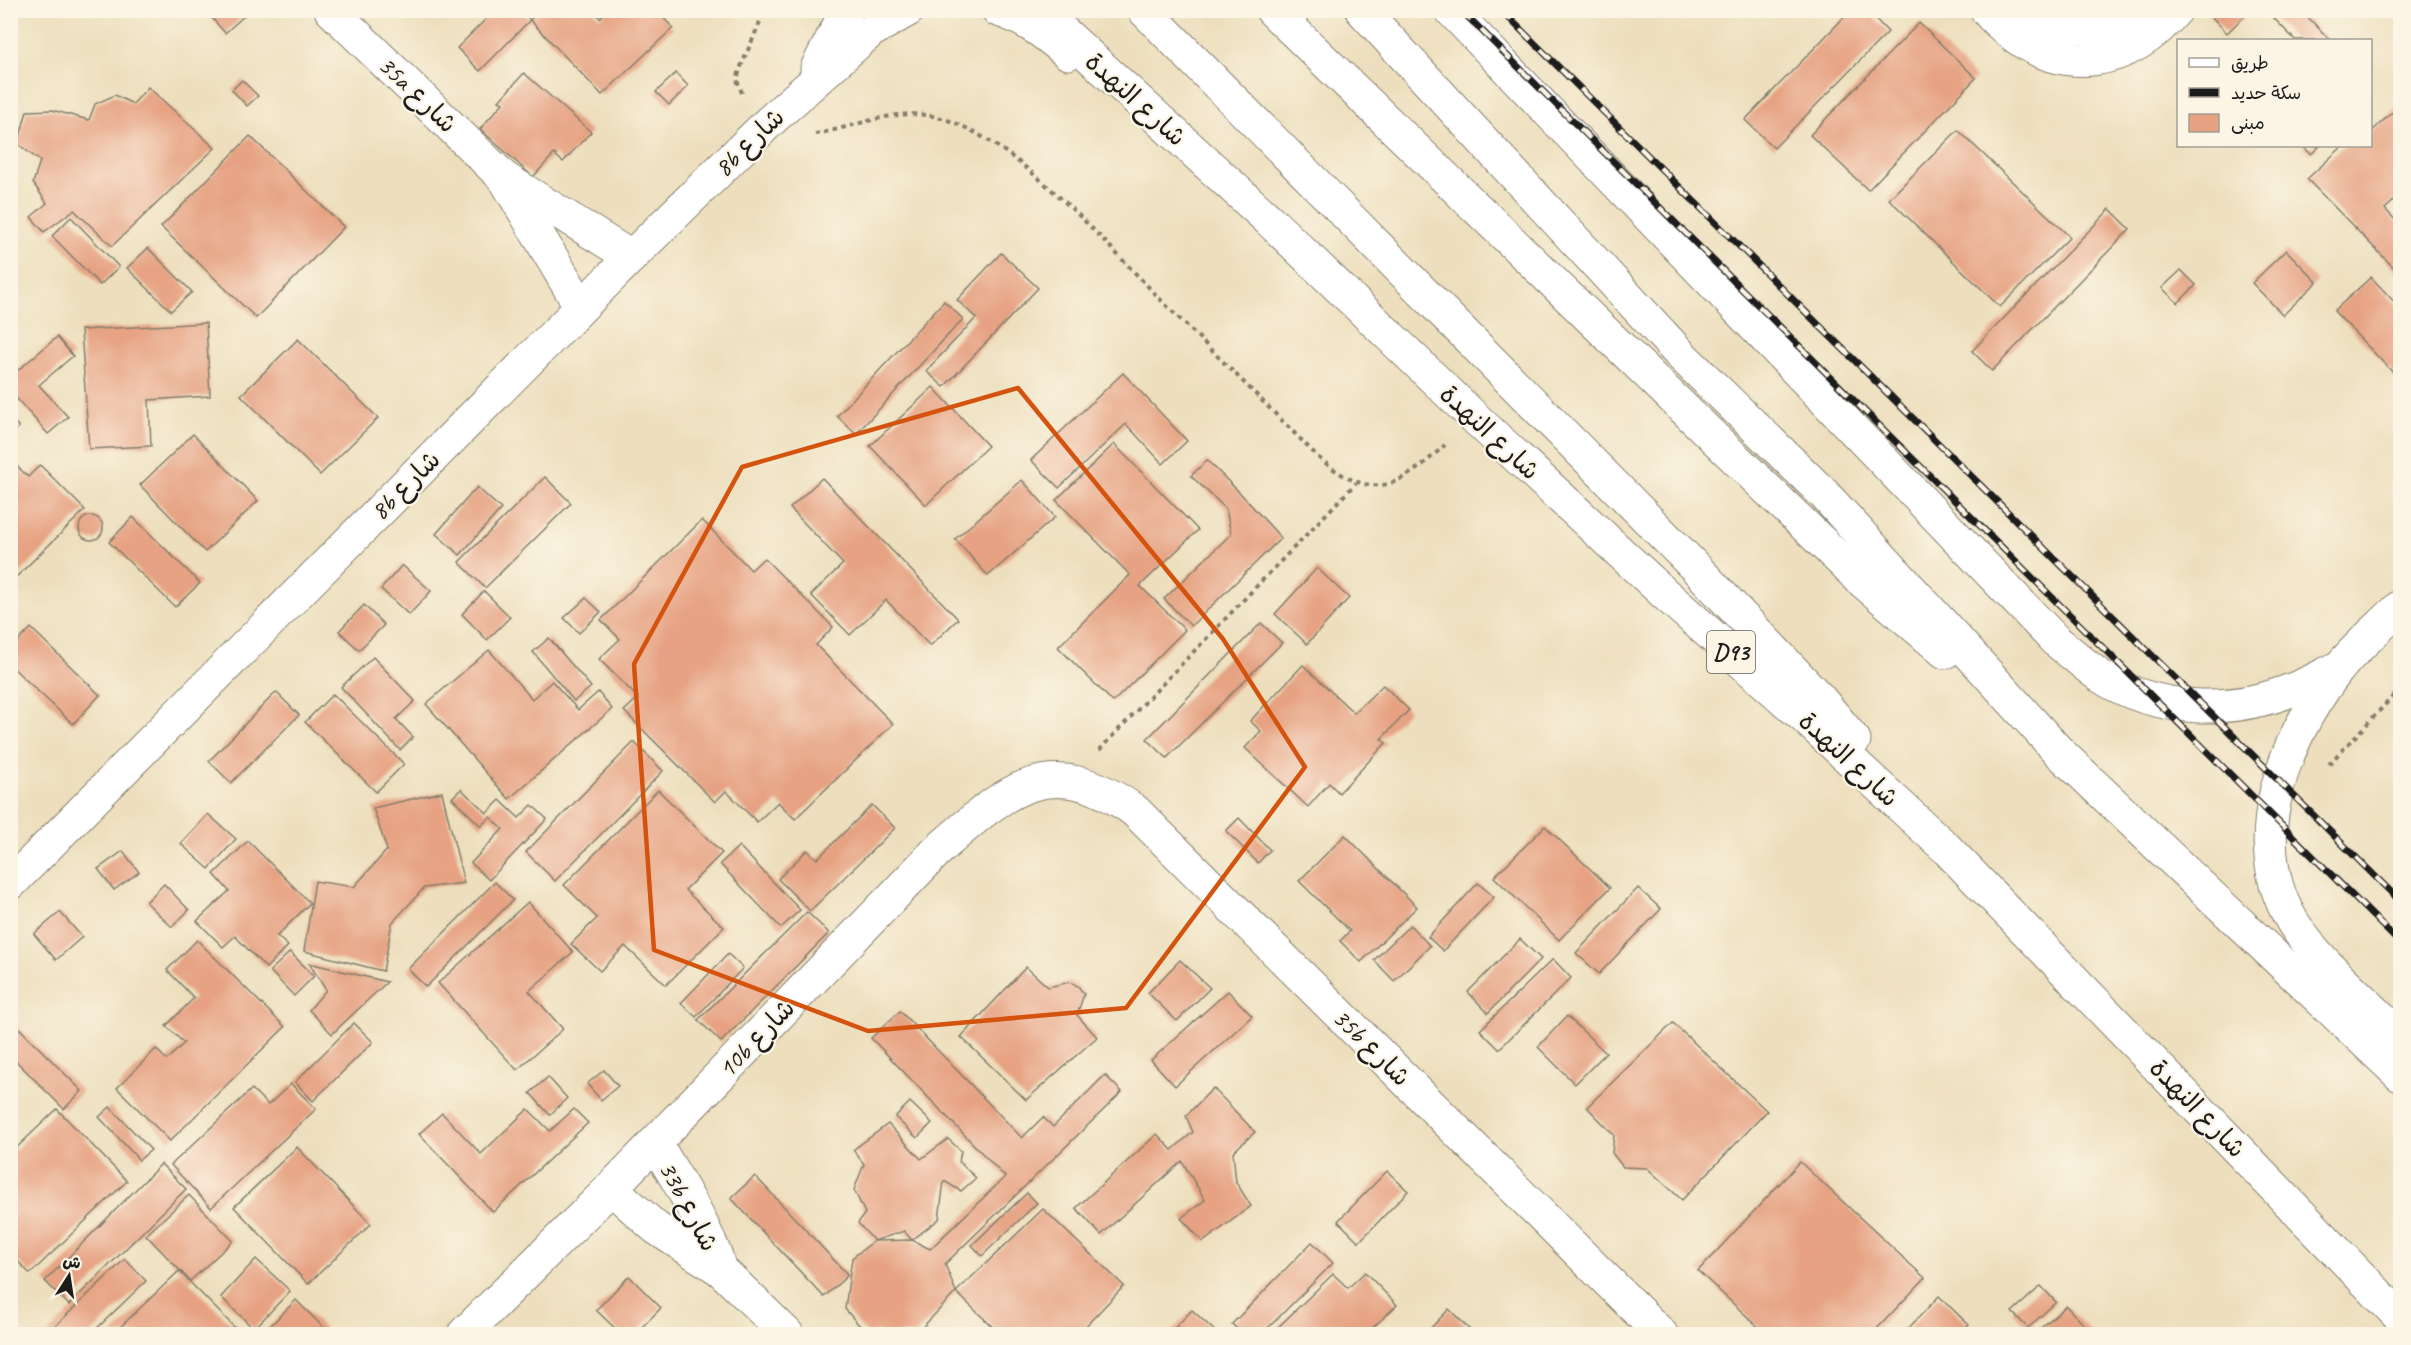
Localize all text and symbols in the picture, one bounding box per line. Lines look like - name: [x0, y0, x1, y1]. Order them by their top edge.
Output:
- legend: [2177, 39, 2372, 147]
- street label: شارع النهدة: [1077, 45, 1193, 154]
- street label: 35a شارع: [370, 49, 464, 141]
- text: طريق: [2231, 52, 2269, 74]
- text: سكة حديد: [2231, 82, 2301, 104]
- street label: 8b شارع: [707, 101, 792, 185]
- text: مبنى: [2231, 112, 2265, 134]
- street label: شارع النهدة: [1432, 378, 1547, 488]
- street label: 8b شارع: [363, 443, 448, 528]
- road number: D93: [1707, 631, 1755, 673]
- street label: شارع النهدة: [1791, 705, 1906, 815]
- street label: 10b شارع: [711, 992, 803, 1085]
- street label: 35b شارع: [1325, 1001, 1418, 1094]
- street label: شارع النهدة: [2142, 1052, 2253, 1166]
- street label: 33b شارع: [650, 1156, 726, 1257]
- north arrow: [39, 1246, 99, 1306]
- text: ش: [61, 1251, 83, 1274]

